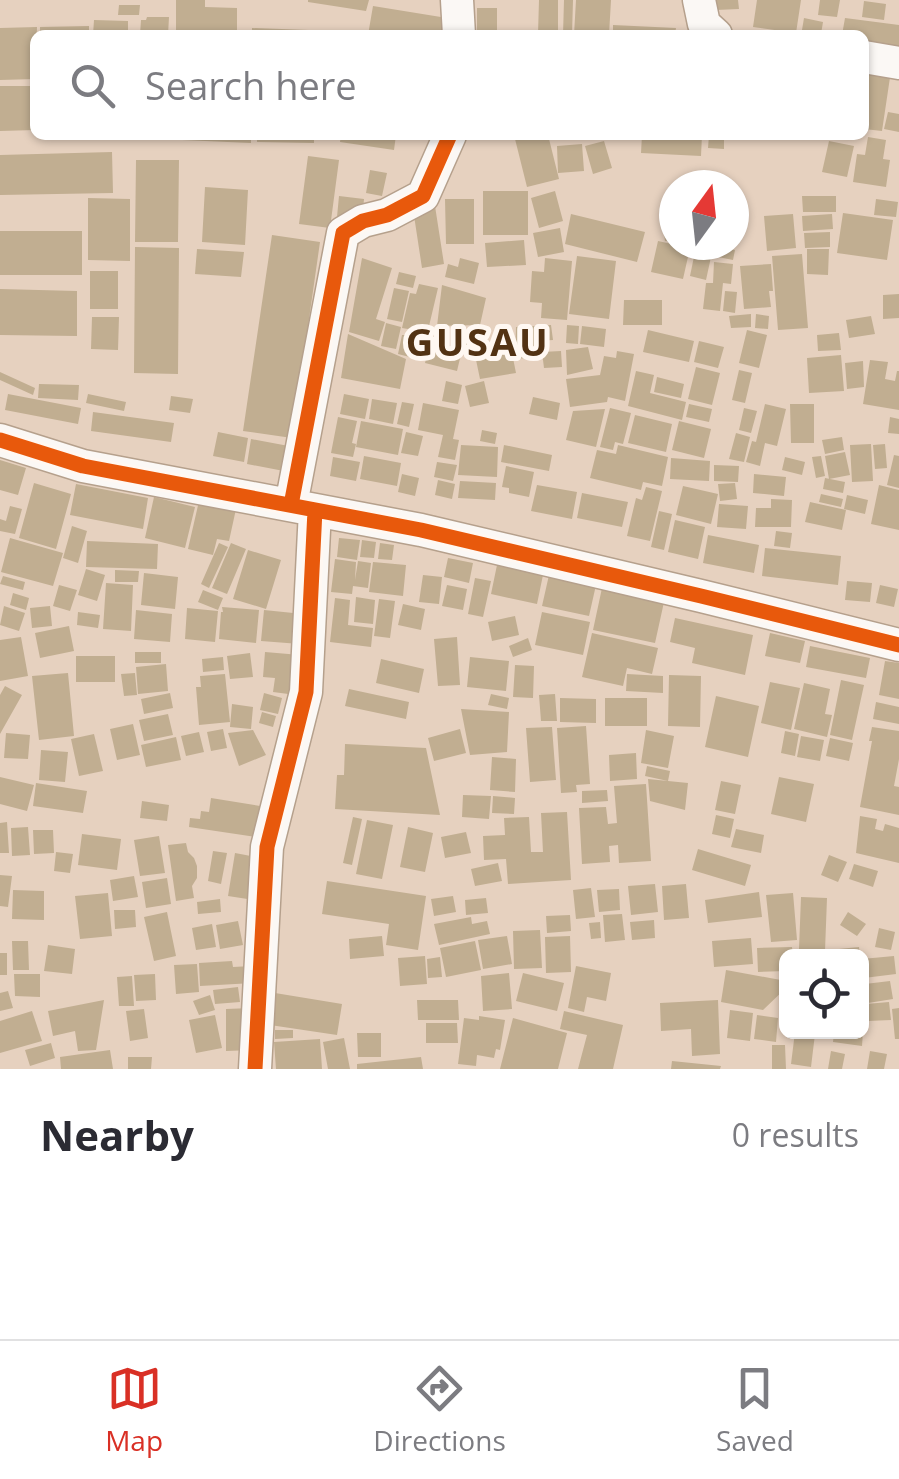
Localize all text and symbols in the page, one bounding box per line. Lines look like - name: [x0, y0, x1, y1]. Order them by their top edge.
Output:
- search box: [30, 30, 869, 140]
- icon: search: [65, 58, 120, 113]
- text: Search here: [145, 59, 357, 111]
- north arrow: [659, 170, 749, 260]
- district label: GUSAU: [406, 315, 550, 367]
- map controls: [779, 949, 869, 1039]
- button: locate: [779, 949, 869, 1039]
- text: Nearby: [40, 1106, 194, 1163]
- text: 0 results: [732, 1113, 859, 1156]
- tab: Map: [105, 1361, 163, 1459]
- tab: Directions: [373, 1361, 506, 1459]
- tab: Saved: [716, 1361, 794, 1459]

